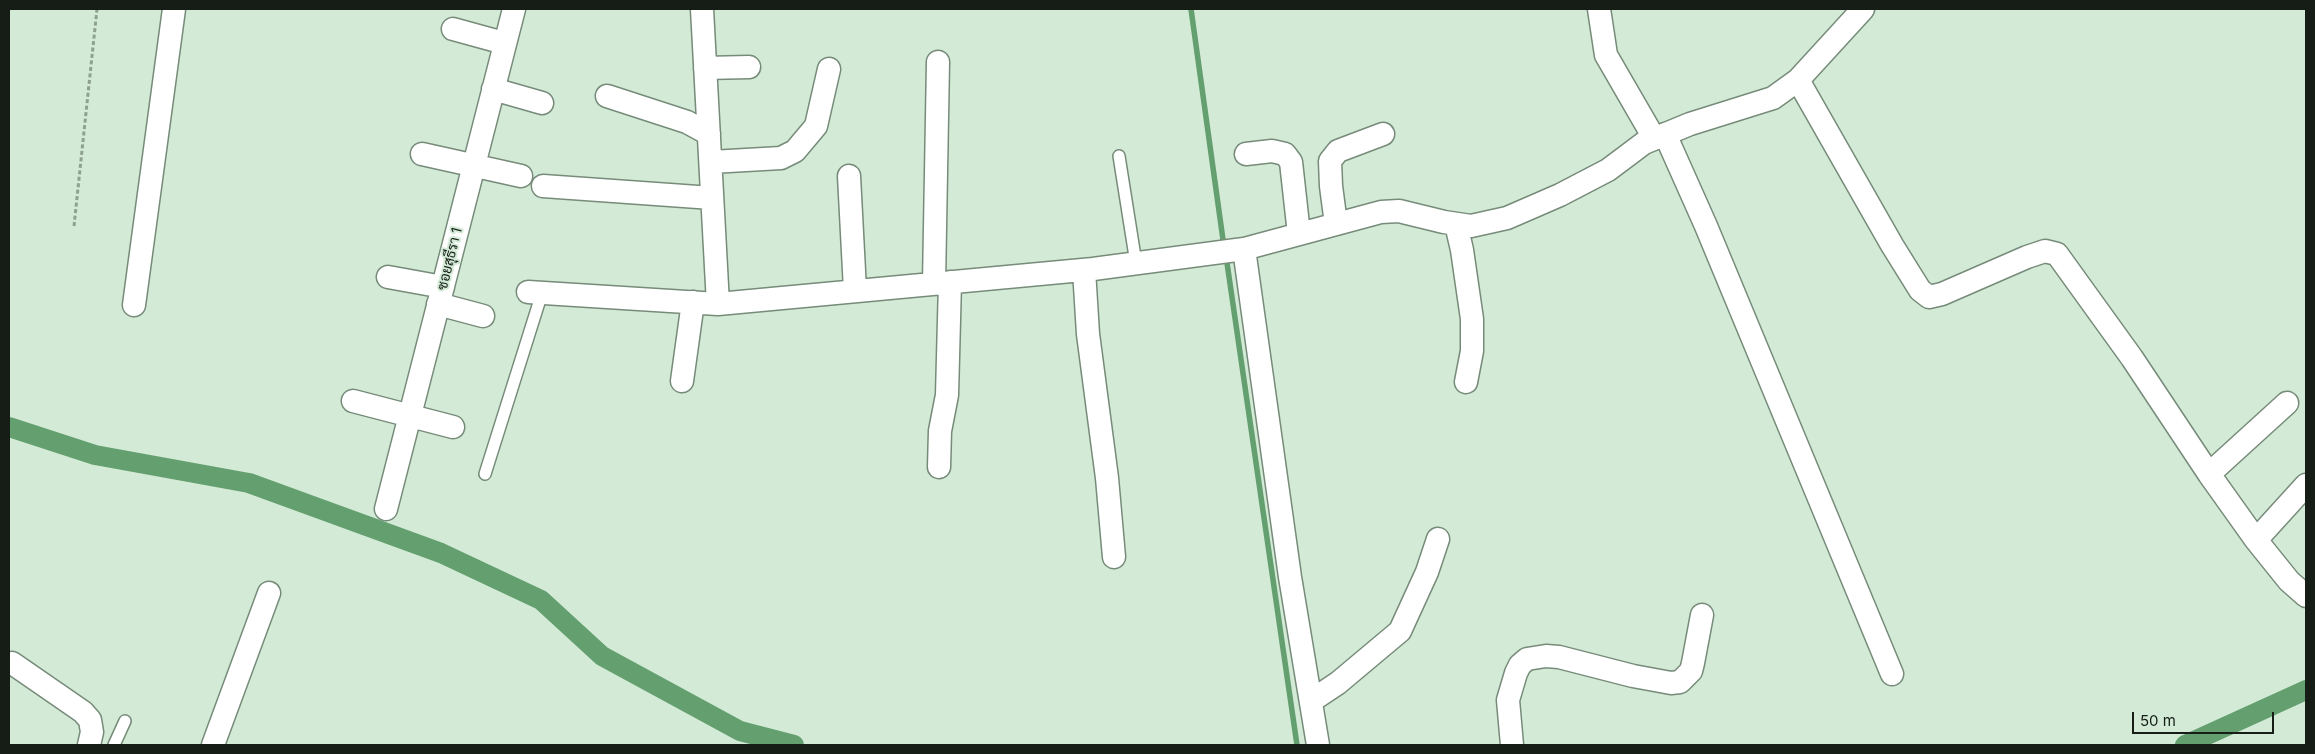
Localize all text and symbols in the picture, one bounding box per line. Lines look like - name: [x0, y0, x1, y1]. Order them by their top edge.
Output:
- street label: ซอยสุธีรา 1: [434, 226, 466, 292]
- scale bar: [2135, 702, 2278, 734]
- text: 50 m: [2140, 711, 2176, 730]

